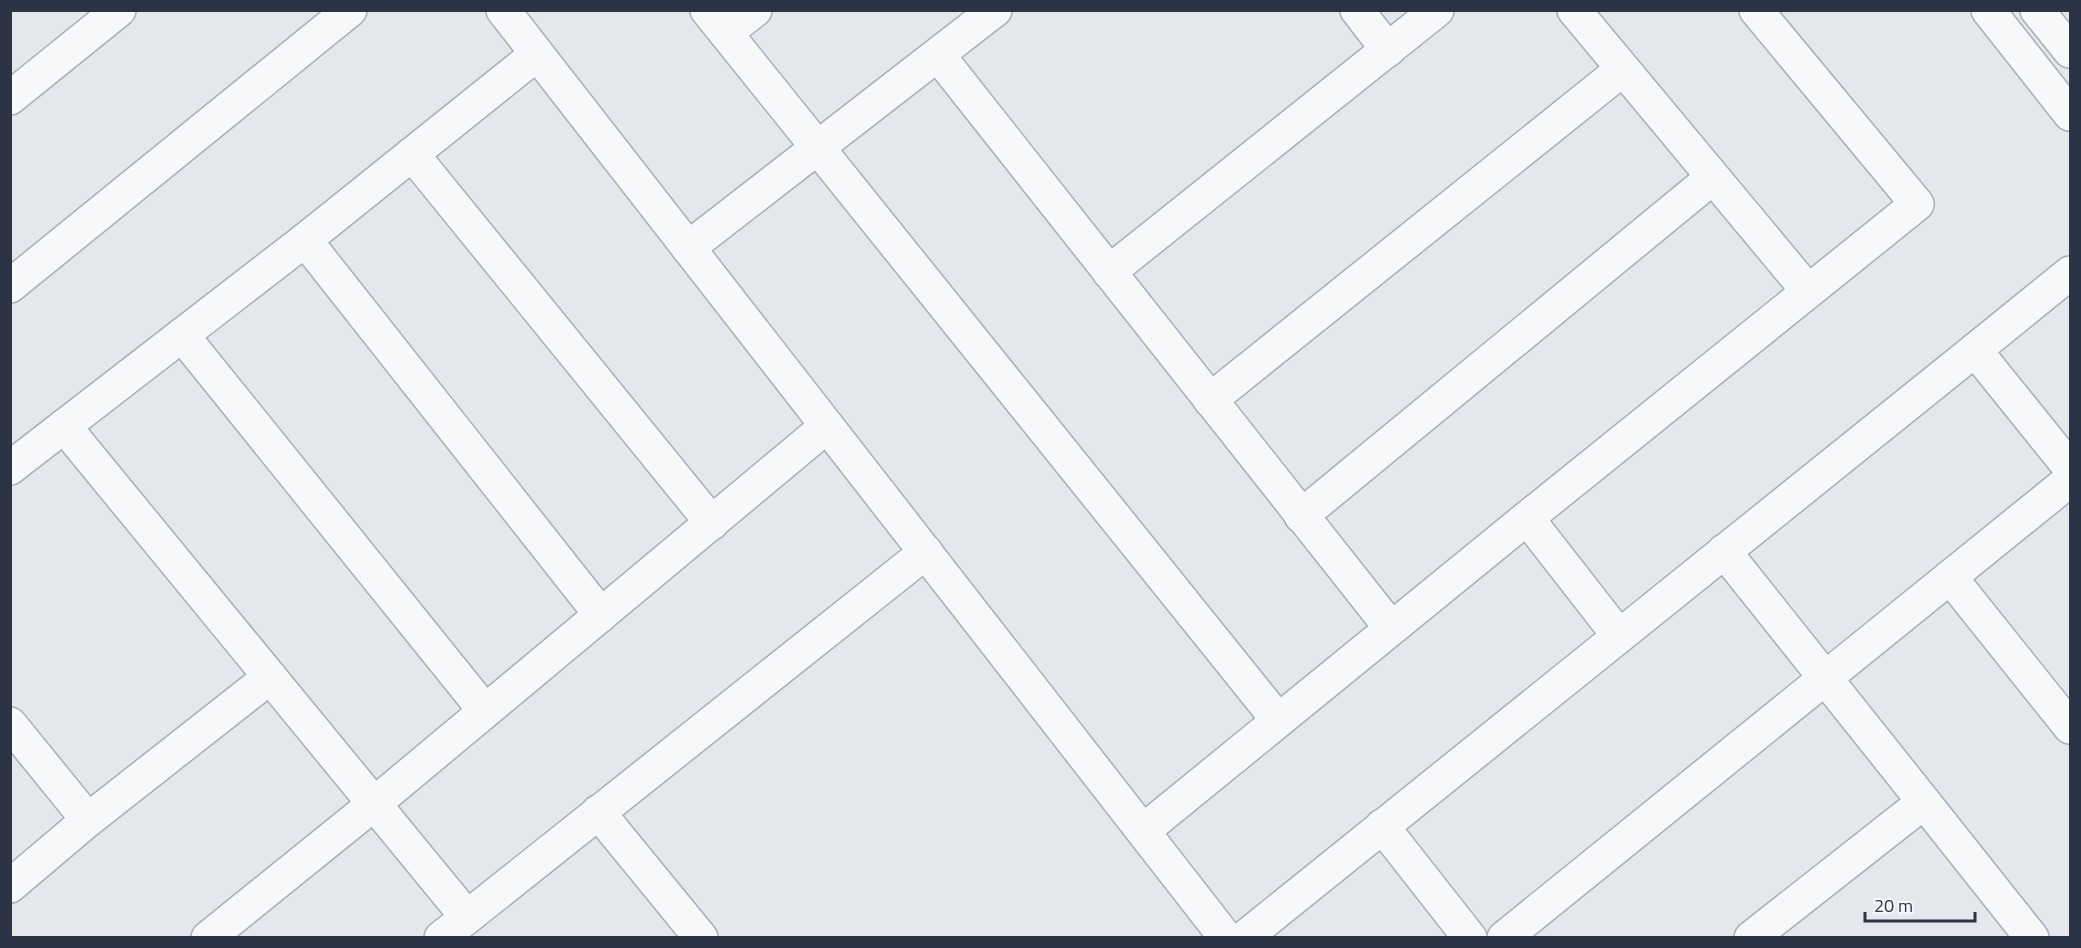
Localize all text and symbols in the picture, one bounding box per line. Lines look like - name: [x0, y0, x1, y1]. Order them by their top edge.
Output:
- scale bar: [1865, 885, 1974, 923]
- text: 20 m: [1874, 892, 1913, 919]

